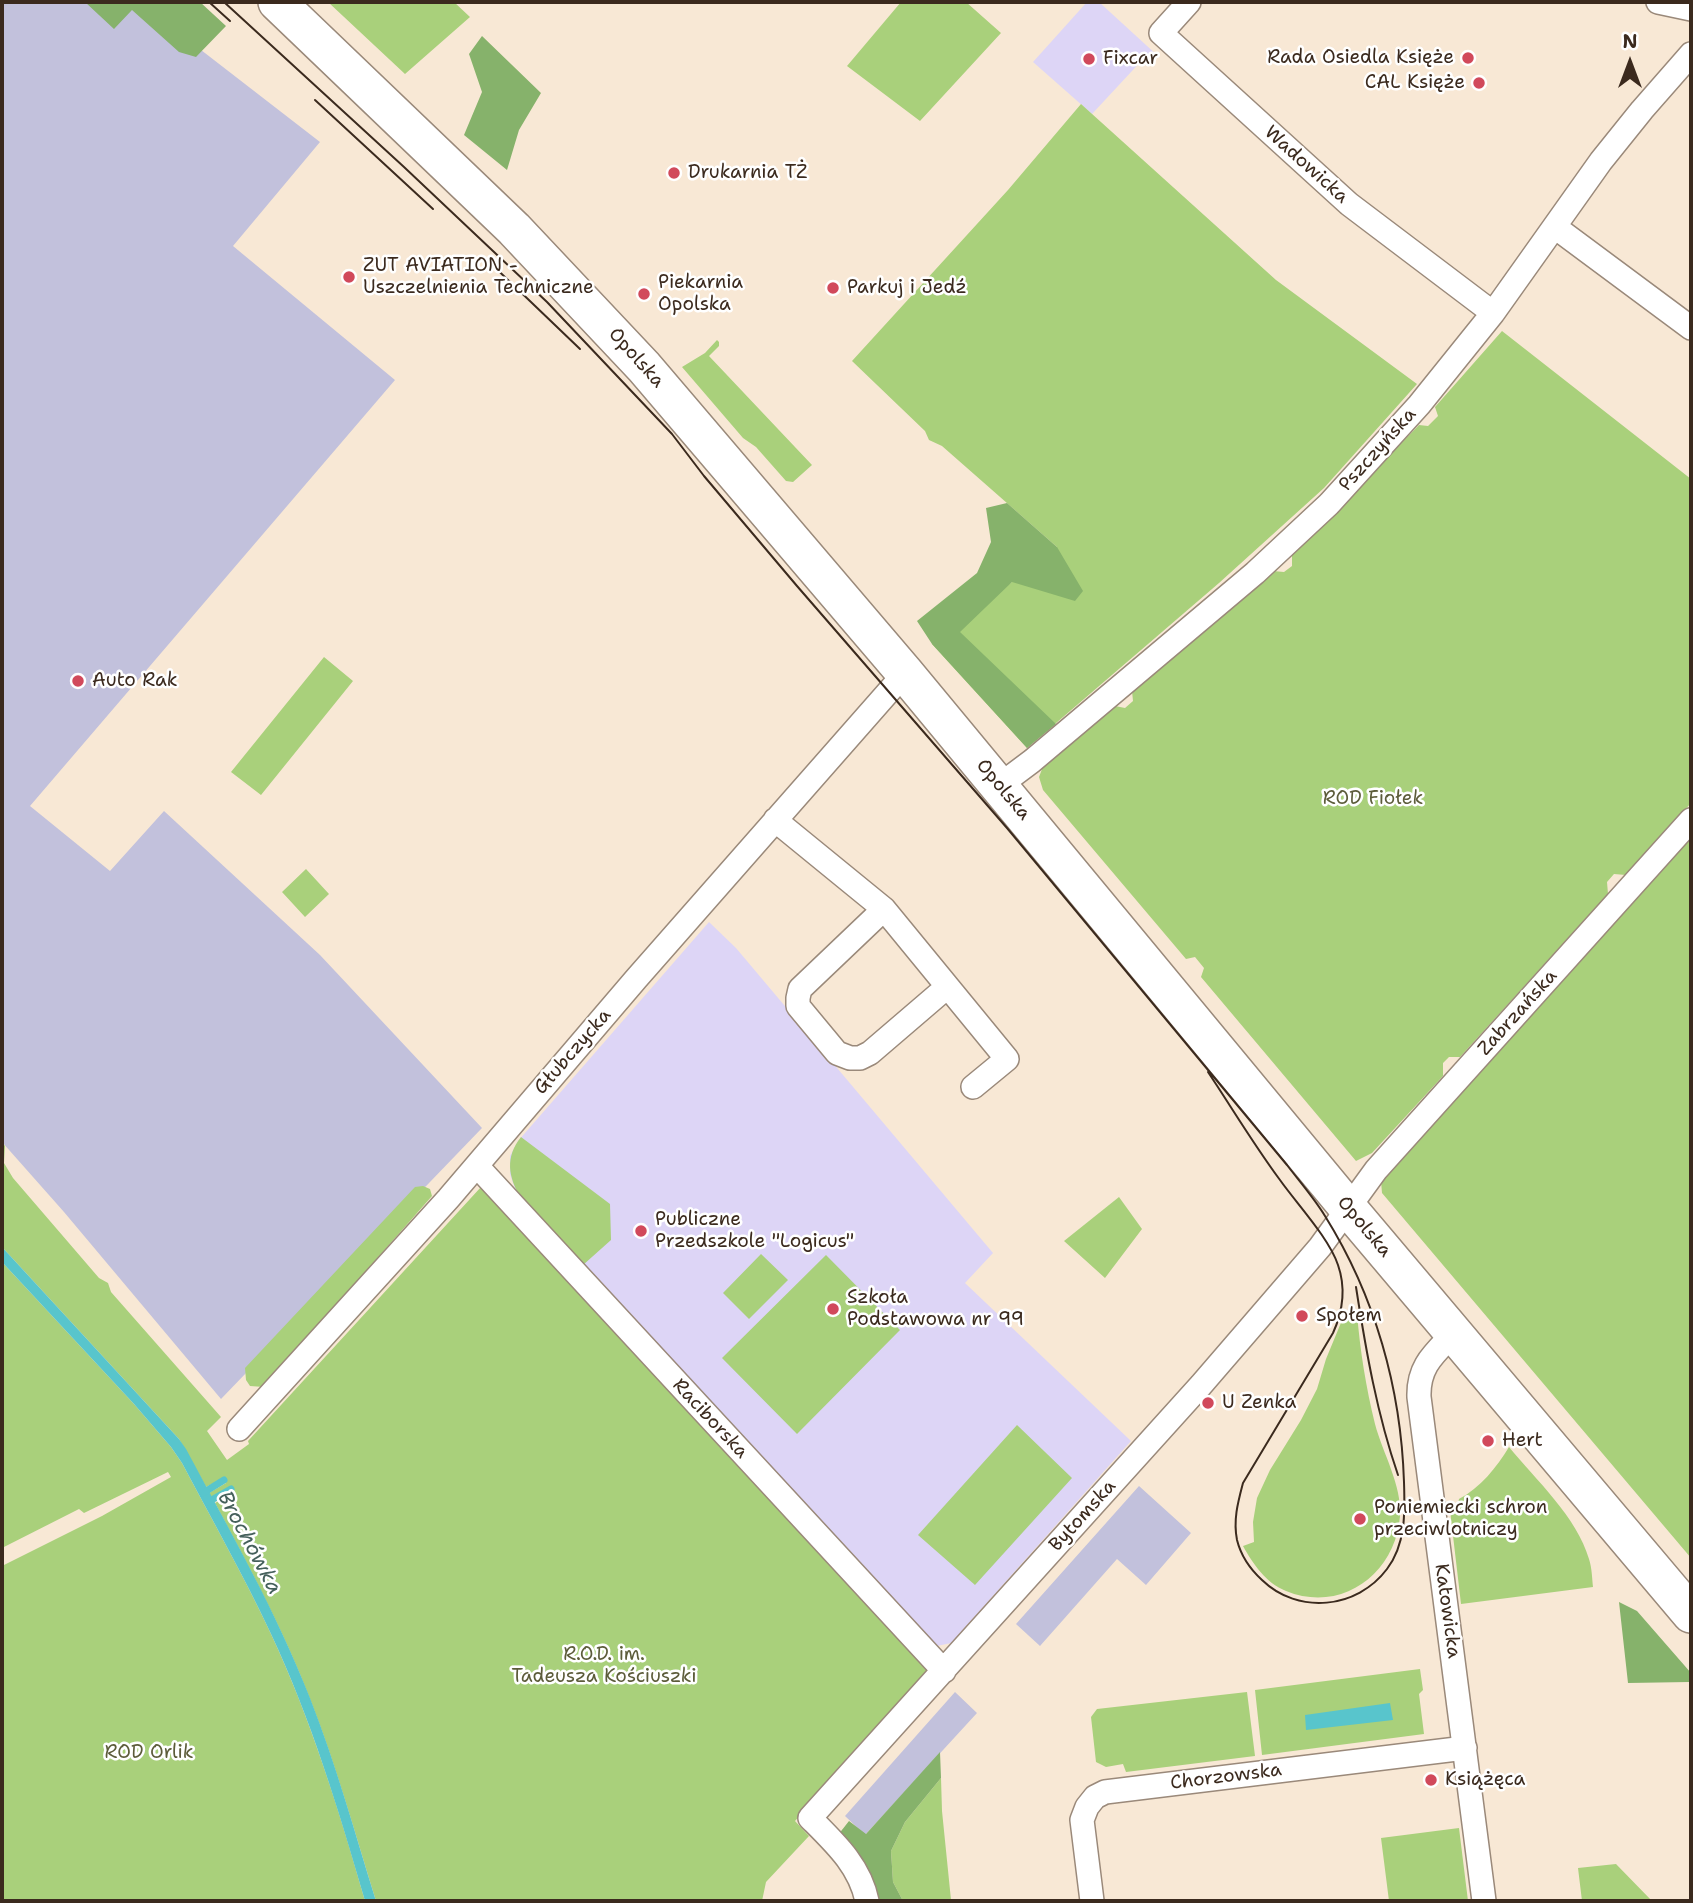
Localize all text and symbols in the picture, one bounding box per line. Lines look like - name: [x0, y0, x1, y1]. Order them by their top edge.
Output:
- north arrow: [1595, 28, 1665, 98]
- text: N: [1622, 29, 1638, 54]
- place label: Rada Osiedla Księże: [1267, 47, 1454, 69]
- place label: Fixcar: [1103, 48, 1158, 70]
- marker: Rada Osiedla Księże: [1460, 50, 1476, 66]
- marker: Fixcar: [1081, 51, 1097, 67]
- place label: CAL Księże: [1365, 72, 1465, 94]
- marker: CAL Księże: [1471, 75, 1487, 91]
- street label: Wadowicka: [1259, 121, 1353, 209]
- place label: Drukarnia TŻ: [688, 162, 808, 184]
- marker: Drukarnia TŻ: [666, 165, 682, 181]
- place label: ZUT AVIATION - Uszczelnienia Techniczne: [363, 255, 594, 299]
- marker: ZUT AVIATION - Uszczelnienia Techniczne: [341, 269, 357, 285]
- place label: Piekarnia Opolska: [658, 272, 743, 316]
- place label: Parkuj i Jedź: [847, 277, 967, 299]
- marker: Parkuj i Jedź: [825, 280, 841, 296]
- marker: Piekarnia Opolska: [636, 286, 652, 302]
- street label: Opolska: [603, 323, 669, 393]
- street label: Pszczyńska: [1335, 404, 1421, 496]
- place label: Auto Rak: [92, 670, 178, 692]
- marker: Auto Rak: [70, 673, 86, 689]
- street label: Opolska: [971, 755, 1035, 825]
- park label: ROD Fiołek: [1323, 788, 1423, 810]
- street label: Zabrzańska: [1474, 965, 1562, 1061]
- street label: Głubczycka: [530, 1004, 616, 1100]
- street label: Opolska: [1332, 1192, 1396, 1262]
- place label: Publiczne Przedszkole "Logicus": [655, 1209, 854, 1253]
- marker: Publiczne Przedszkole "Logicus": [633, 1223, 649, 1239]
- place label: Szkoła Podstawowa nr 99: [847, 1287, 1024, 1331]
- marker: Szkoła Podstawowa nr 99: [825, 1301, 841, 1317]
- place label: Społem: [1316, 1305, 1382, 1327]
- marker: Społem: [1294, 1308, 1310, 1324]
- street label: Raciborska: [667, 1374, 753, 1464]
- place label: U Zenka: [1222, 1392, 1296, 1414]
- marker: U Zenka: [1200, 1395, 1216, 1411]
- place label: Hert: [1502, 1430, 1543, 1452]
- marker: Hert: [1480, 1433, 1496, 1449]
- street label: Bytomska: [1045, 1475, 1121, 1557]
- water label: Brochówka: [211, 1487, 287, 1599]
- place label: Poniemiecki schron przeciwlotniczy: [1374, 1497, 1547, 1541]
- marker: Poniemiecki schron przeciwlotniczy: [1352, 1511, 1368, 1527]
- street label: Katowicka: [1429, 1562, 1465, 1660]
- park label: R.O.D. im. Tadeusza Kościuszki: [511, 1644, 697, 1688]
- park label: ROD Orlik: [104, 1742, 194, 1764]
- street label: Chorzowska: [1169, 1759, 1283, 1795]
- place label: Książęca: [1445, 1769, 1525, 1791]
- marker: Książęca: [1423, 1772, 1439, 1788]

